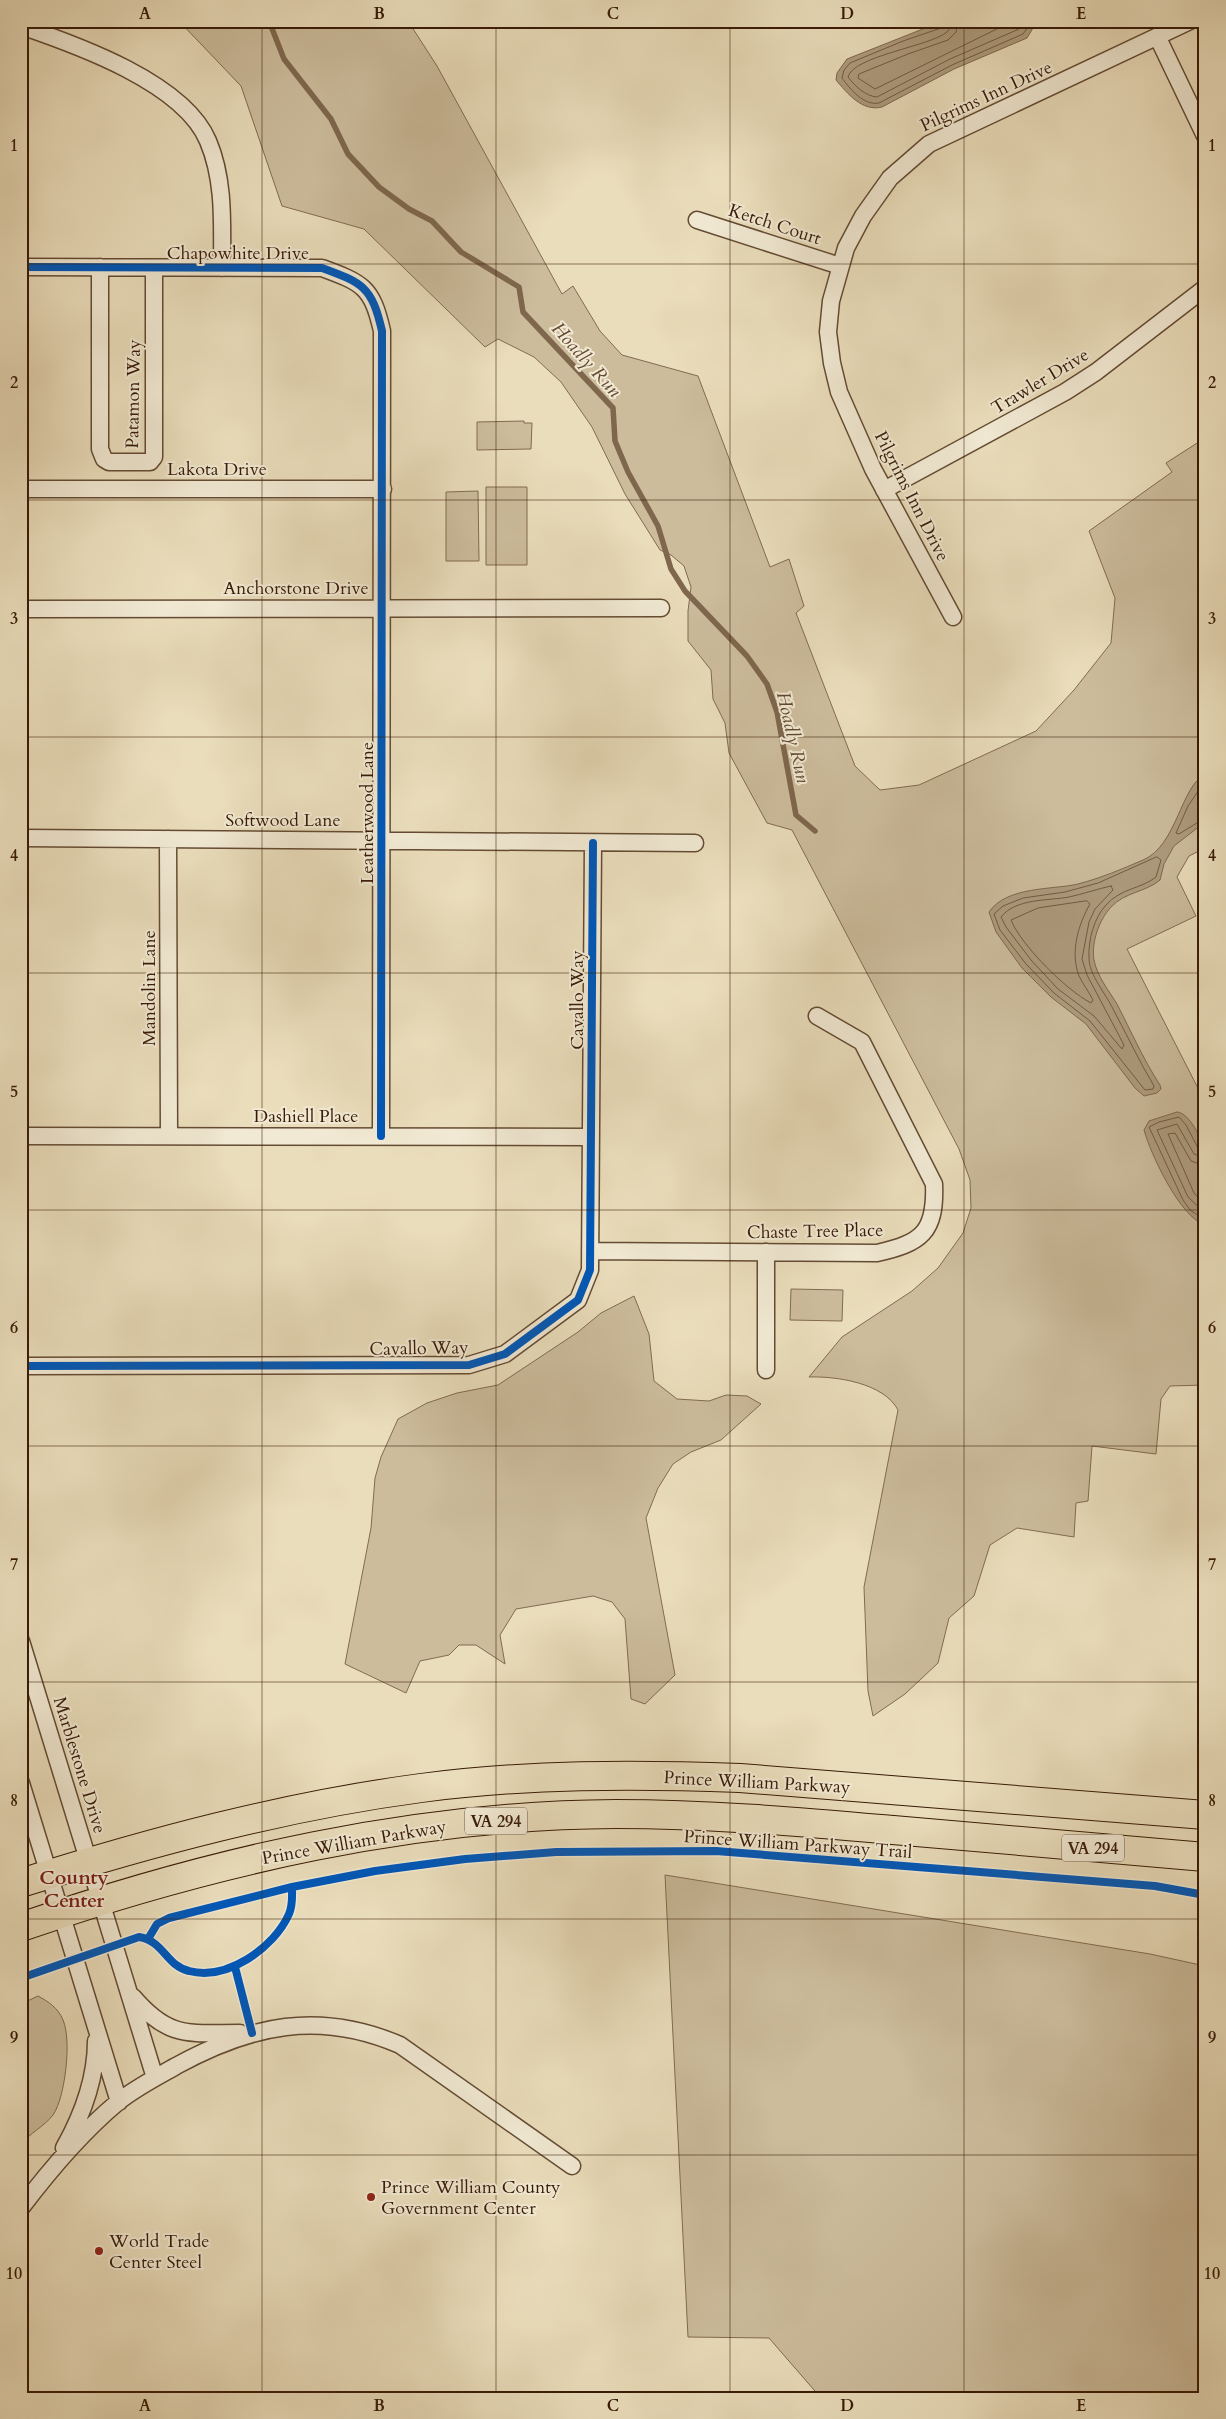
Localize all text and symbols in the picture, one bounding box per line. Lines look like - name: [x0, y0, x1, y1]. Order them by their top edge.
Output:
- text: A: [139, 3, 151, 25]
- text: B: [373, 3, 385, 25]
- text: C: [607, 3, 619, 25]
- text: D: [840, 3, 854, 25]
- text: E: [1076, 3, 1086, 25]
- street label: Pilgrims Inn Drive: [916, 55, 1056, 138]
- text: 1: [10, 135, 18, 157]
- text: 1: [1208, 135, 1216, 157]
- street label: Ketch Court: [725, 198, 825, 251]
- street label: Chapowhite Drive: [167, 241, 309, 266]
- water label: Hoadly Run: [545, 316, 628, 403]
- street label: Patamon Way: [120, 339, 147, 449]
- street label: Trawler Drive: [987, 342, 1094, 420]
- text: 2: [10, 372, 18, 394]
- text: 2: [1208, 372, 1216, 394]
- street label: Pilgrims Inn Drive: [868, 427, 955, 566]
- street label: Lakota Drive: [167, 457, 267, 482]
- street label: Anchorstone Drive: [223, 576, 369, 601]
- text: 3: [10, 608, 18, 630]
- text: 3: [1208, 608, 1216, 630]
- water label: Hoadly Run: [770, 689, 816, 786]
- street label: Leatherwood Lane: [355, 742, 380, 884]
- street label: Softwood Lane: [225, 808, 341, 833]
- text: 4: [10, 845, 18, 867]
- text: 4: [1208, 845, 1216, 867]
- street label: Mandolin Lane: [137, 930, 162, 1046]
- street label: Cavallo Way: [565, 950, 590, 1050]
- text: 5: [10, 1081, 18, 1103]
- text: 5: [1208, 1081, 1216, 1103]
- street label: Dashiell Place: [254, 1104, 358, 1129]
- street label: Chaste Tree Place: [747, 1218, 883, 1245]
- text: 6: [10, 1317, 18, 1339]
- text: 6: [1208, 1317, 1216, 1339]
- street label: Cavallo Way: [369, 1335, 469, 1362]
- text: 7: [10, 1554, 18, 1576]
- text: 7: [1208, 1554, 1216, 1576]
- street label: Marblestone Drive: [47, 1694, 112, 1837]
- street label: Prince William Parkway: [663, 1765, 852, 1800]
- text: 8: [10, 1790, 18, 1812]
- text: 8: [1208, 1790, 1216, 1812]
- road number: VA 294: [465, 1808, 527, 1834]
- street label: Prince William Parkway: [260, 1814, 449, 1871]
- street label: Prince William Parkway Trail: [683, 1824, 914, 1865]
- road number: VA 294: [1062, 1835, 1124, 1862]
- district label: County Center: [39, 1864, 109, 1914]
- text: 9: [10, 2027, 18, 2049]
- text: 9: [1208, 2027, 1216, 2049]
- place label: Prince William County Government Center: [381, 2175, 561, 2221]
- marker: Prince William County Government Center: [365, 2191, 377, 2203]
- place label: World Trade Center Steel: [108, 2229, 209, 2275]
- marker: World Trade Center Steel: [93, 2245, 105, 2257]
- text: 10: [6, 2263, 22, 2285]
- text: 10: [1204, 2263, 1220, 2285]
- text: A: [139, 2395, 151, 2417]
- text: B: [373, 2395, 385, 2417]
- text: C: [607, 2395, 619, 2417]
- text: D: [840, 2395, 854, 2417]
- text: E: [1076, 2395, 1086, 2417]

